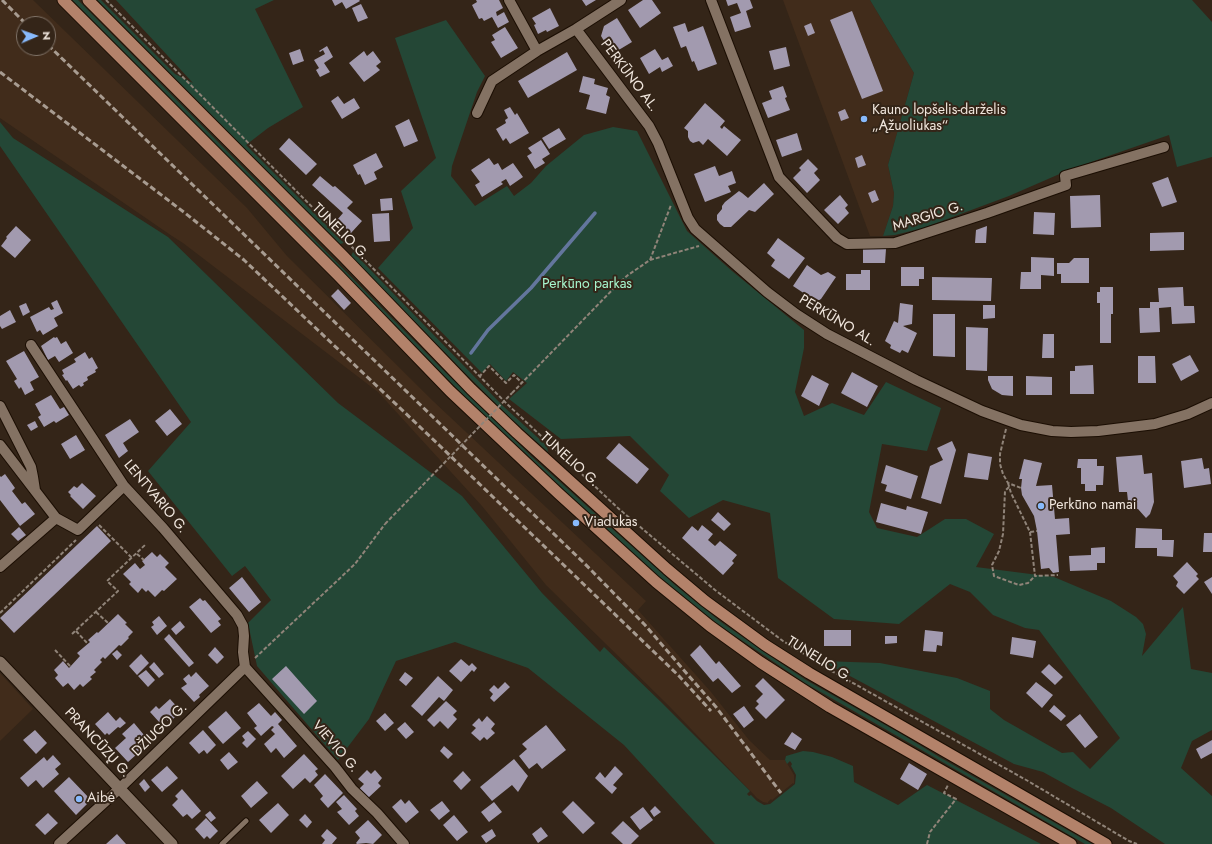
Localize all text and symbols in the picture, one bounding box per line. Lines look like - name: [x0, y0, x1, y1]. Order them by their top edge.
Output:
- north arrow: [16, 16, 56, 56]
- text: N: [39, 31, 55, 40]
- street label: PERKŪNO AL.: [596, 37, 662, 115]
- place label: Kauno lopšelis-darželis „Ąžuoliukas“: [872, 103, 1006, 136]
- marker: Kauno lopšelis-darželis „Ąžuoliukas“: [859, 114, 869, 124]
- street label: MARGIO G.: [891, 198, 965, 236]
- street label: TUNELIO G.: [308, 200, 372, 264]
- park label: Perkūno parkas: [542, 277, 632, 293]
- street label: PERKŪNO AL.: [796, 292, 878, 350]
- street label: TUNELIO G.: [536, 429, 602, 491]
- street label: LENTVARIO G.: [120, 457, 190, 537]
- place label: Perkūno namai: [1049, 498, 1136, 514]
- marker: Perkūno namai: [1036, 501, 1046, 511]
- place label: Viadukas: [584, 515, 637, 531]
- marker: Viadukas: [571, 518, 581, 528]
- street label: TUNELIO G.: [783, 633, 855, 687]
- street label: DŽIUGO G.: [129, 700, 191, 760]
- street label: PRANCŪZŲ G.: [60, 705, 134, 781]
- street label: VIEVIO G.: [308, 718, 362, 776]
- place label: Aibė: [87, 791, 115, 807]
- marker: Aibė: [74, 794, 84, 804]

